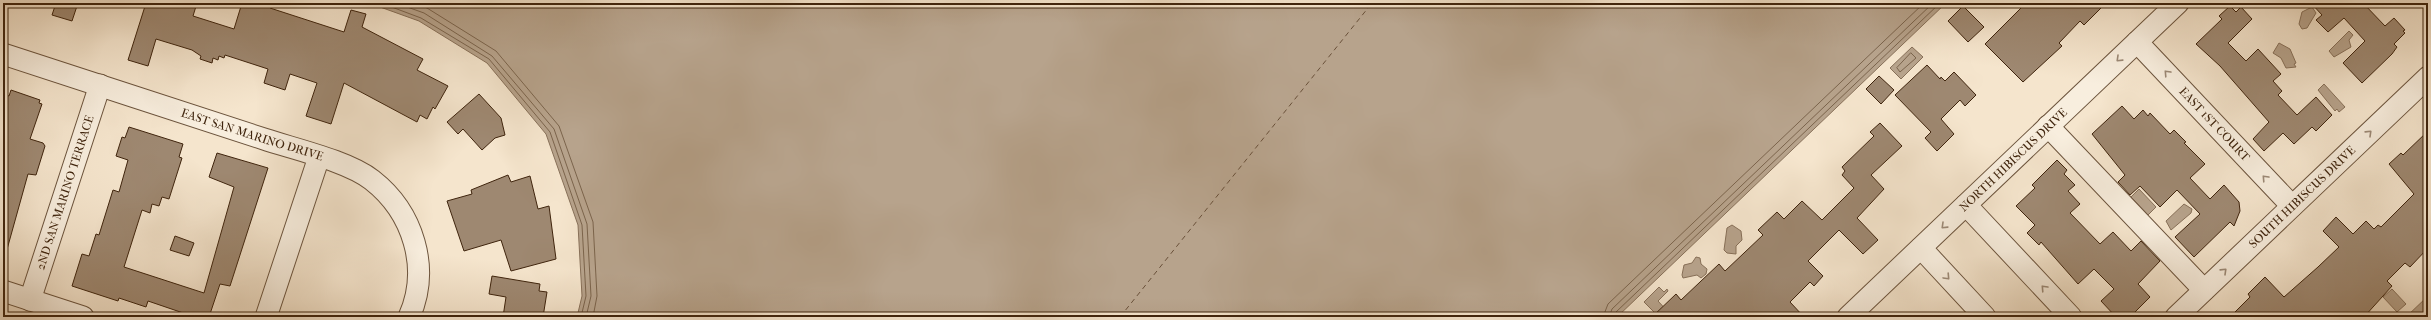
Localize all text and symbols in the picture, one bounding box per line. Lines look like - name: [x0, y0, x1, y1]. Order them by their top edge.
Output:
- one-way arrow: [2116, 54, 2124, 62]
- one-way arrow: [2164, 70, 2172, 78]
- street label: EAST 1ST COURT: [2176, 84, 2253, 165]
- street label: NORTH HIBISCUS DRIVE: [1956, 105, 2070, 214]
- street label: EAST SAN MARINO DRIVE: [179, 106, 325, 164]
- street label: 2ND SAN MARINO TERRACE: [33, 114, 97, 272]
- one-way arrow: [2364, 130, 2372, 138]
- street label: SOUTH HIBISCUS DRIVE: [2246, 143, 2358, 251]
- one-way arrow: [2263, 175, 2270, 183]
- one-way arrow: [1941, 221, 1949, 229]
- one-way arrow: [2219, 268, 2227, 276]
- one-way arrow: [1942, 272, 1950, 280]
- one-way arrow: [2042, 286, 2049, 293]

